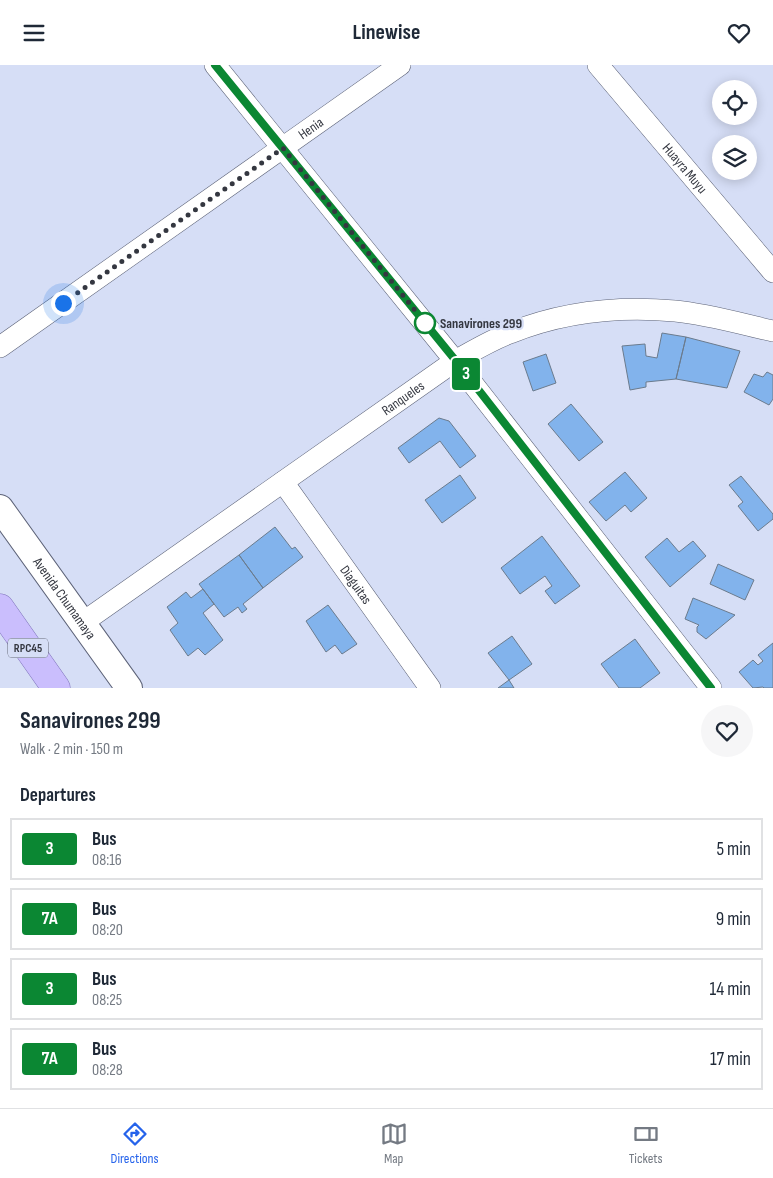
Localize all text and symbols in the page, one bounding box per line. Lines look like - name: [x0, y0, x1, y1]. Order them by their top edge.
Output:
- icon: menu: [20, 19, 48, 47]
- text: Linewise: [353, 19, 420, 46]
- icon: heart: [725, 19, 753, 47]
- map controls: [712, 80, 757, 180]
- button: locate: [712, 80, 757, 125]
- street label: Henia: [295, 114, 327, 143]
- button: layers: [712, 135, 757, 180]
- street label: Huayra Muyu: [659, 140, 711, 197]
- your location: [51, 291, 76, 316]
- marker: Sanavirones 299: [414, 312, 436, 334]
- place label: Sanavirones 299: [440, 315, 522, 332]
- line badge: 3: [450, 358, 482, 390]
- text: 3: [462, 363, 470, 384]
- street label: Ranqueles: [378, 377, 428, 419]
- street label: Avenida Chumamaya: [29, 553, 99, 643]
- street label: Diaguitas: [336, 562, 375, 608]
- road number: RPC45: [8, 639, 48, 657]
- button: heart: [701, 705, 753, 757]
- text: Sanavirones 299: [20, 706, 161, 735]
- text: Walk · 2 min · 150 m: [20, 740, 123, 759]
- text: Departures: [20, 784, 96, 807]
- text: Bus: [92, 828, 117, 851]
- text: 3: [45, 838, 54, 859]
- text: 5 min: [716, 838, 751, 861]
- text: 08:16: [92, 851, 122, 870]
- text: Bus: [92, 898, 117, 921]
- text: 7A: [42, 908, 57, 929]
- text: 9 min: [716, 908, 751, 931]
- text: 08:20: [92, 921, 123, 940]
- text: Bus: [92, 968, 117, 991]
- text: 3: [45, 978, 54, 999]
- text: 14 min: [710, 978, 751, 1001]
- text: 08:25: [92, 991, 122, 1010]
- text: Bus: [92, 1038, 117, 1061]
- text: 7A: [42, 1048, 57, 1069]
- text: 17 min: [710, 1048, 751, 1071]
- text: 08:28: [92, 1061, 123, 1080]
- tab: Directions: [111, 1120, 159, 1167]
- tab: Map: [380, 1120, 408, 1167]
- tab: Tickets: [629, 1120, 662, 1167]

